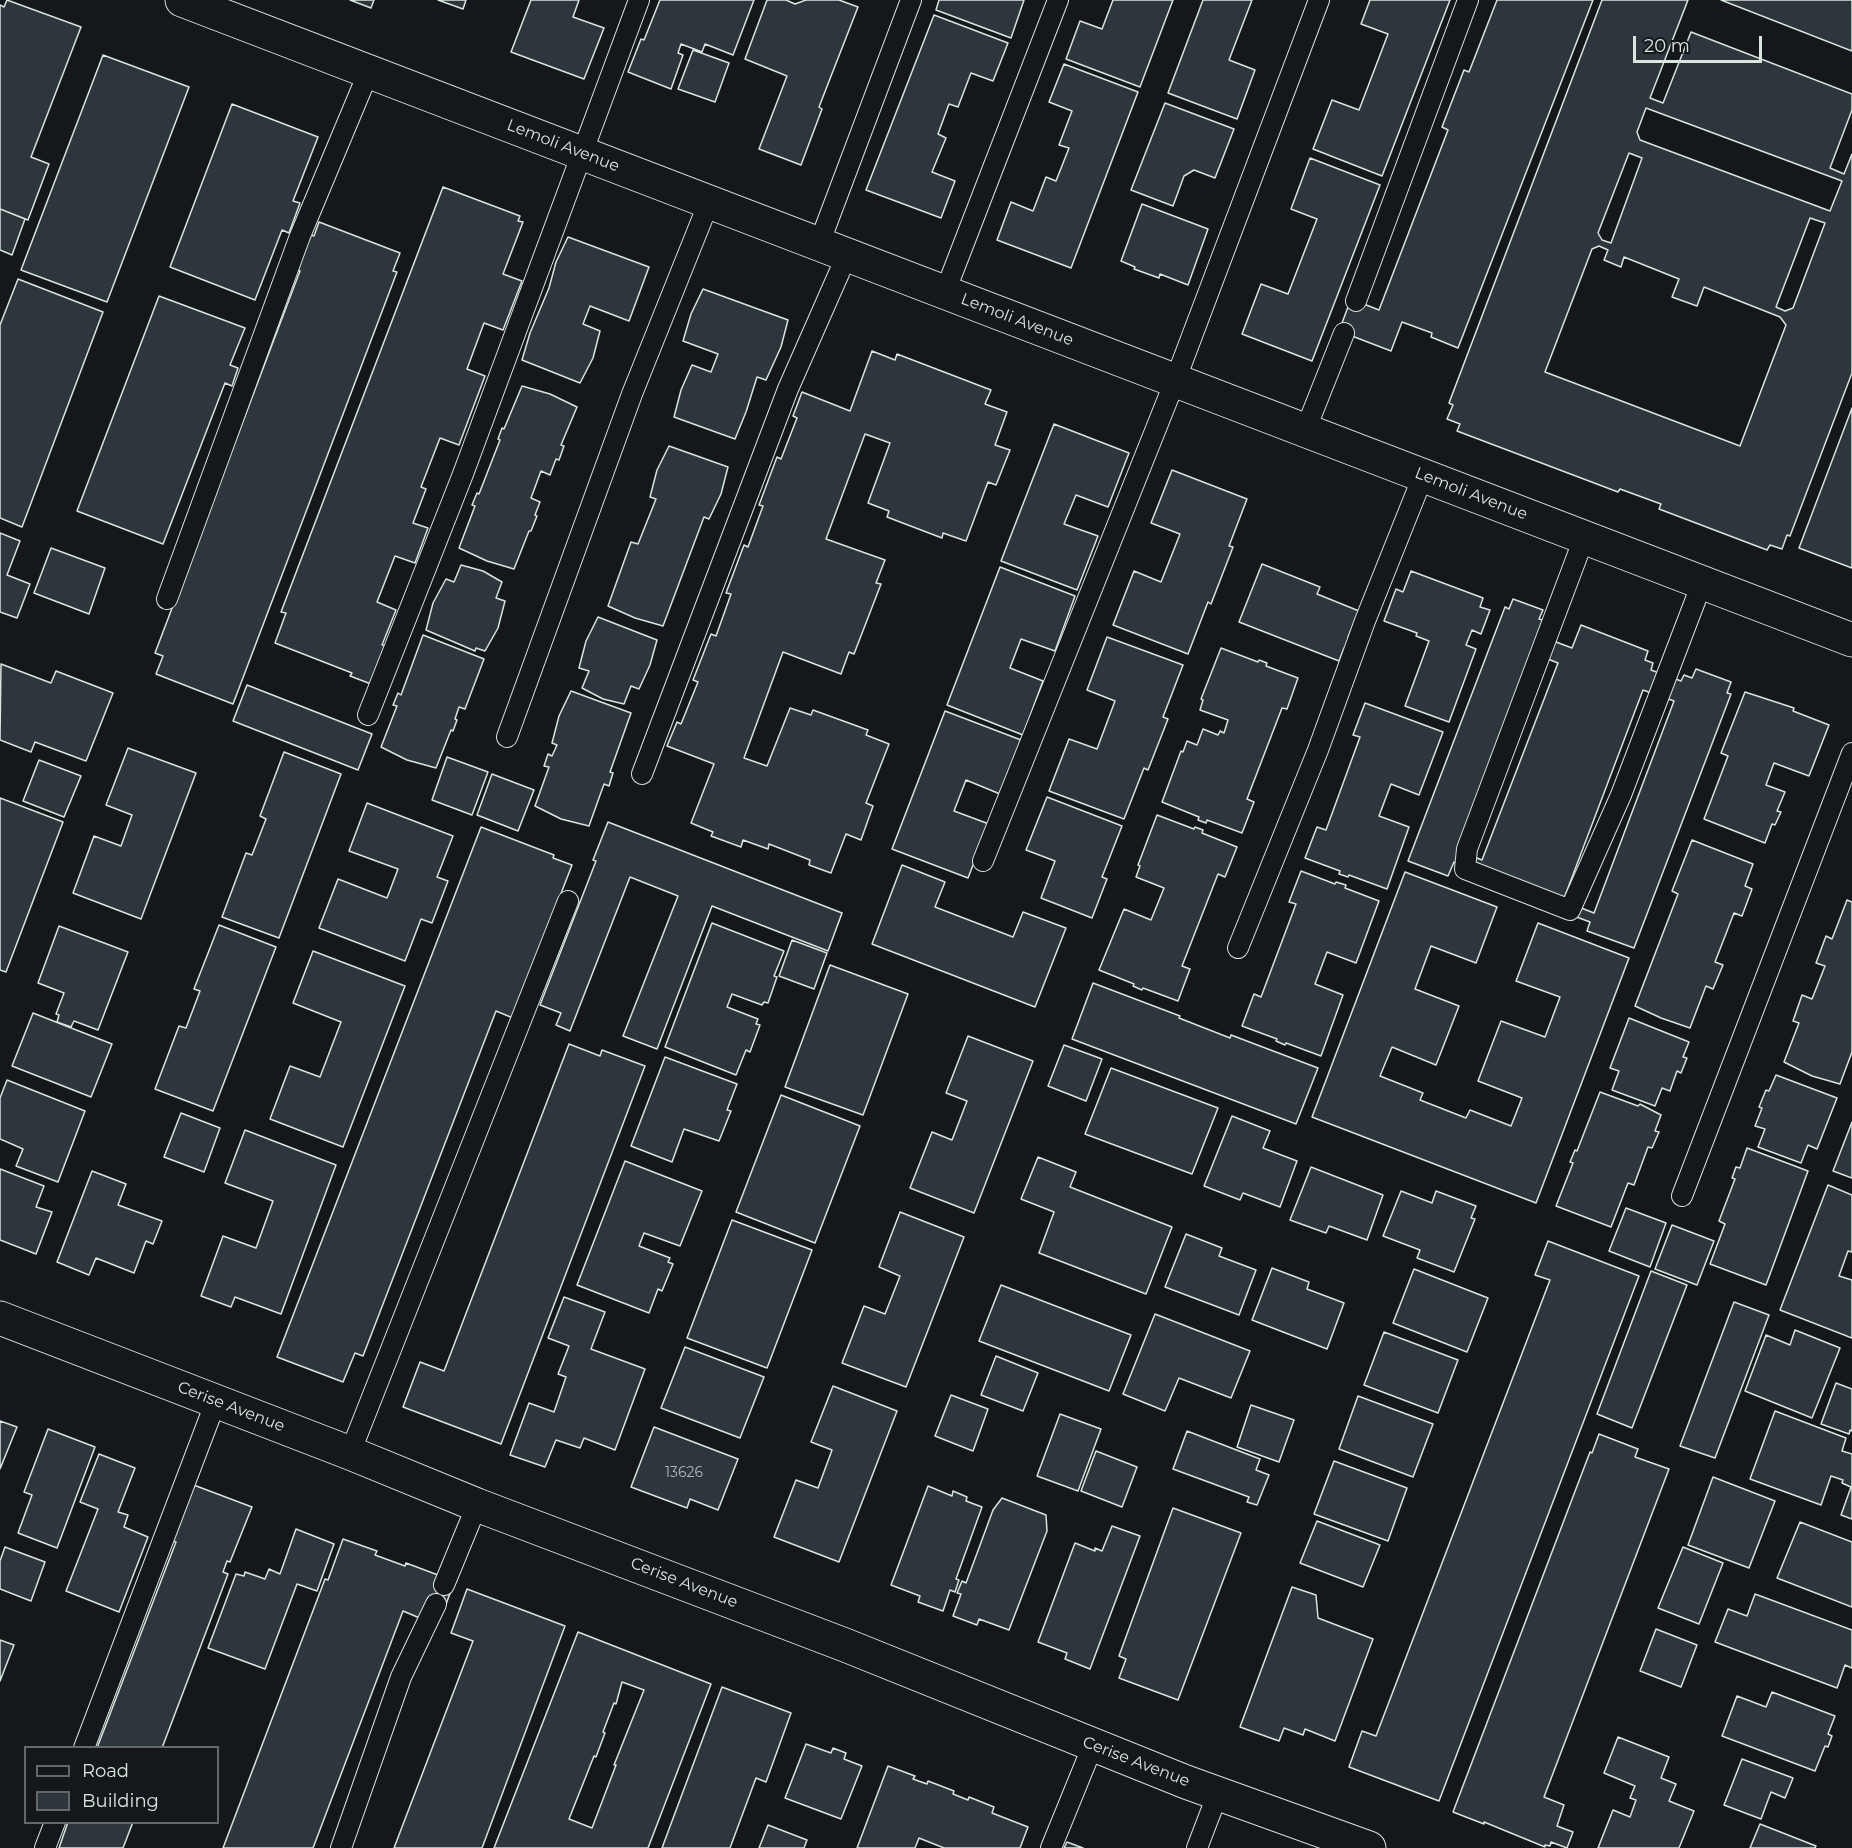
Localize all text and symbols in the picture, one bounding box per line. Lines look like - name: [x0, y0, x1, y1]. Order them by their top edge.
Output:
- scale bar: [1636, 24, 1765, 62]
- text: 20 m: [1644, 35, 1690, 57]
- street label: Lemoli Avenue: [504, 116, 622, 176]
- street label: Lemoli Avenue: [958, 290, 1076, 350]
- street label: Lemoli Avenue: [1412, 464, 1530, 524]
- street label: Cerise Avenue: [175, 1378, 287, 1436]
- house number: 13626: [665, 1465, 703, 1481]
- street label: Cerise Avenue: [628, 1554, 740, 1612]
- street label: Cerise Avenue: [1080, 1733, 1192, 1791]
- legend: [24, 1746, 219, 1824]
- text: Road: [82, 1760, 129, 1782]
- text: Building: [82, 1790, 159, 1812]

